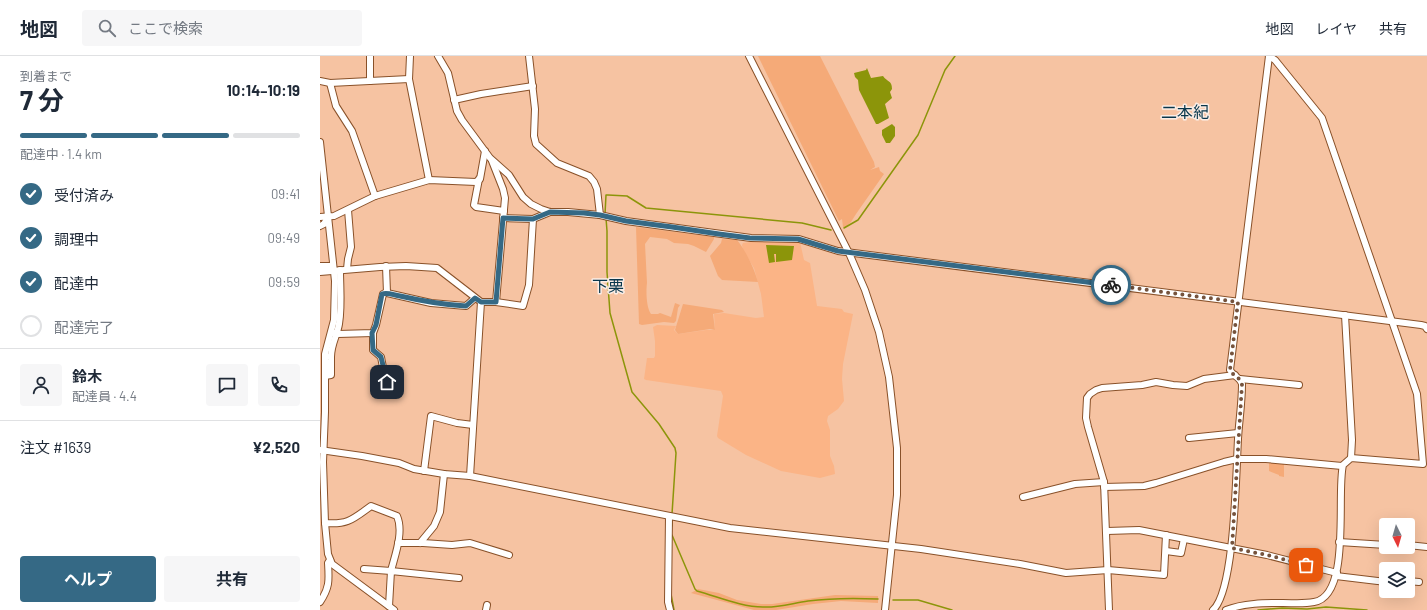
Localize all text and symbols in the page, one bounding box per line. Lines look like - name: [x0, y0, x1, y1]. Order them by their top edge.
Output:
- search box: [82, 10, 362, 46]
- text: 地図: [20, 17, 58, 40]
- icon: search: [96, 17, 118, 39]
- text: ここで検索: [128, 19, 203, 37]
- text: 地図: [1265, 20, 1293, 37]
- text: レイヤ: [1315, 20, 1357, 37]
- text: 共有: [1379, 20, 1407, 37]
- text: 到着まで: [20, 68, 72, 84]
- text: 10:14–10:19: [227, 81, 300, 99]
- text: 7 分: [20, 84, 64, 115]
- district label: 二本紀: [1161, 102, 1209, 121]
- text: 配達中 · 1.4 km: [20, 146, 102, 162]
- icon: check: [20, 183, 42, 205]
- text: 受付済み: [54, 186, 114, 204]
- text: 09:41: [271, 186, 300, 202]
- icon: check: [20, 227, 42, 249]
- text: 調理中: [54, 230, 99, 248]
- text: 09:49: [268, 230, 300, 246]
- courier: [1091, 265, 1131, 305]
- icon: check: [20, 271, 42, 293]
- text: 配達中: [54, 274, 99, 292]
- text: 09:59: [268, 274, 300, 290]
- icon: bike: [1100, 274, 1122, 296]
- district label: 下栗: [592, 276, 624, 295]
- text: 配達完了: [54, 318, 114, 336]
- button: person: [20, 364, 62, 406]
- button: chat: [206, 364, 248, 406]
- button: phone: [258, 364, 300, 406]
- pin: [370, 365, 404, 399]
- text: 鈴木: [72, 367, 102, 385]
- icon: home: [376, 371, 398, 393]
- text: 配達員 · 4.4: [72, 388, 137, 404]
- text: 注文 #1639: [20, 438, 91, 456]
- text: ¥2,520: [252, 438, 300, 456]
- north arrow: [1379, 518, 1415, 554]
- map controls: [1379, 518, 1415, 598]
- pin: [1289, 548, 1323, 582]
- icon: bag: [1295, 554, 1317, 576]
- button: ヘルプ: [20, 556, 156, 602]
- button: 共有: [164, 556, 300, 602]
- button: layers: [1379, 562, 1415, 598]

